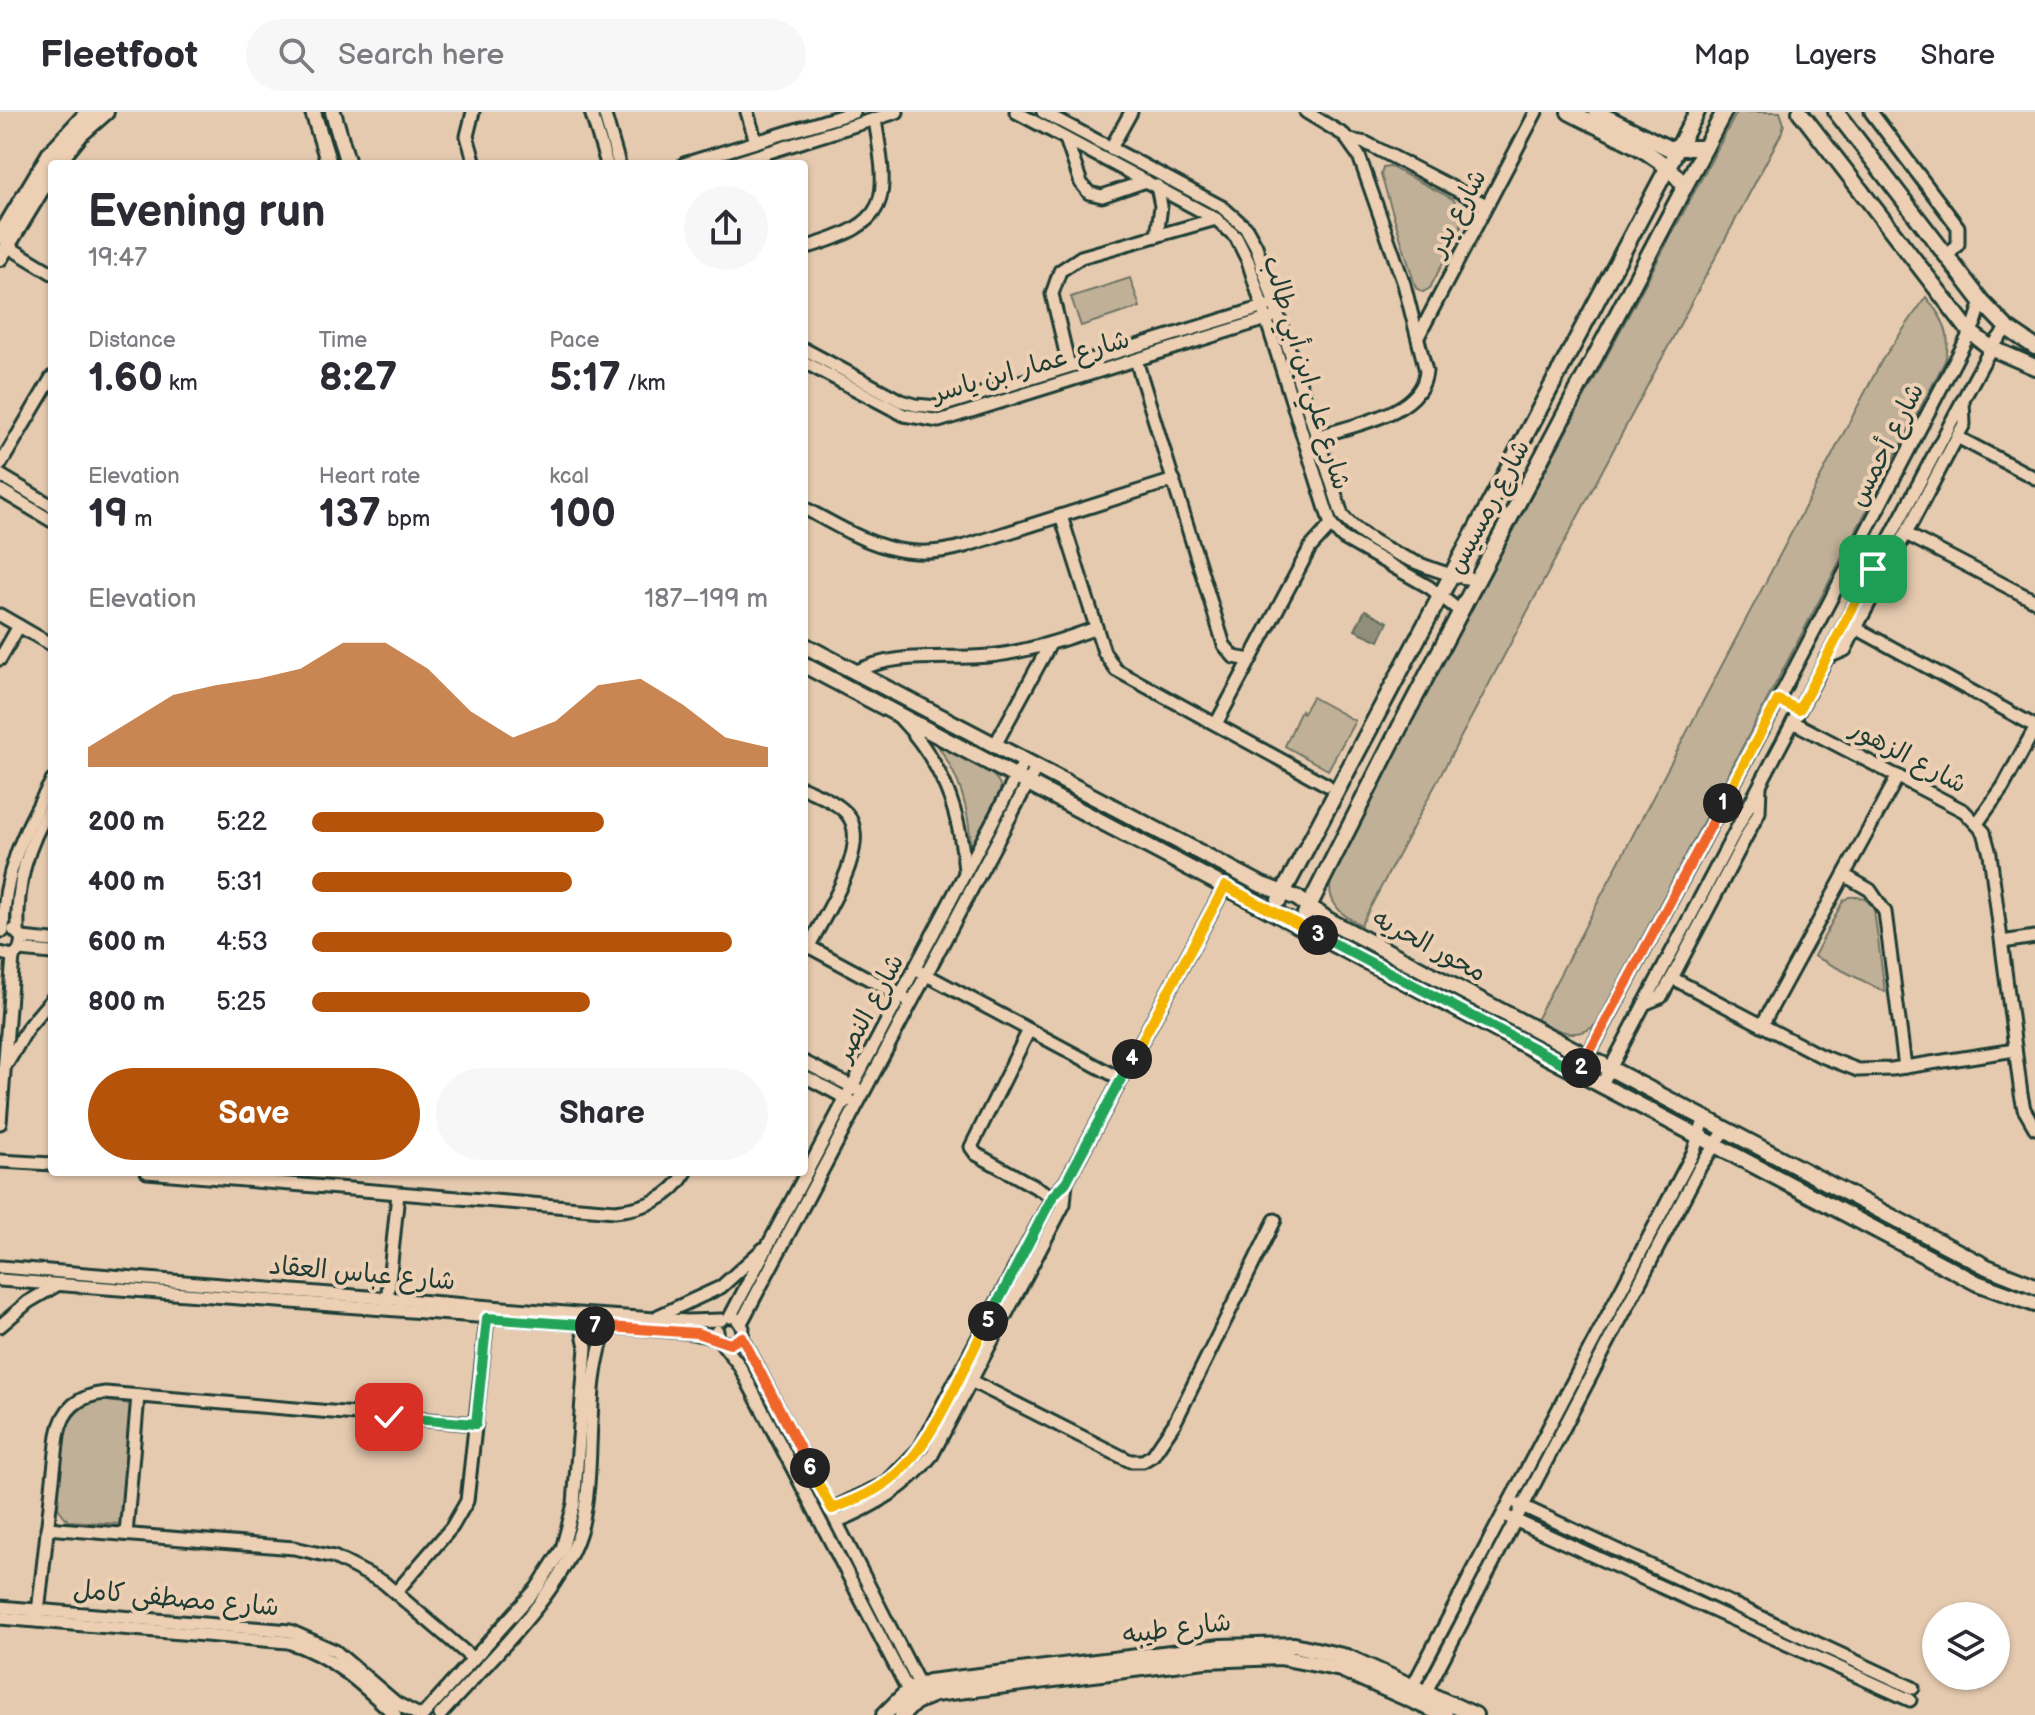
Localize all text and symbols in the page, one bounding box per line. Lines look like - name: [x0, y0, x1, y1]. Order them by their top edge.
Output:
- search box: [246, 19, 806, 91]
- text: Fleetfoot: [40, 33, 198, 78]
- icon: search: [274, 33, 318, 77]
- text: Search here: [338, 37, 504, 73]
- text: Map: [1694, 39, 1750, 72]
- text: Layers: [1794, 39, 1877, 72]
- text: Share: [1921, 39, 1995, 72]
- street label: شارع بدر: [1421, 164, 1495, 264]
- text: Evening run: [88, 186, 325, 239]
- button: share: [684, 186, 768, 270]
- text: 19:47: [88, 243, 147, 274]
- street label: شارع علي ابن أبي طالب: [1250, 252, 1357, 496]
- street label: شارع عمار ابن ياسر: [927, 324, 1133, 411]
- text: Distance: [88, 327, 176, 354]
- text: Time: [319, 327, 367, 354]
- text: Pace: [549, 327, 600, 354]
- text: 1.60: [88, 354, 163, 402]
- text: 8:27: [319, 354, 397, 402]
- text: 5:17: [549, 354, 621, 402]
- text: km: [163, 370, 198, 397]
- text: /km: [621, 370, 666, 397]
- street label: شارع أحمس: [1842, 378, 1932, 512]
- street label: شارع رمسيس: [1441, 435, 1538, 580]
- text: Elevation: [88, 463, 180, 490]
- text: Heart rate: [319, 463, 420, 490]
- text: kcal: [549, 463, 589, 490]
- text: 19: [88, 490, 128, 538]
- text: 137: [319, 490, 381, 538]
- text: 100: [549, 490, 616, 538]
- text: m: [128, 506, 152, 533]
- text: bpm: [381, 506, 430, 533]
- pin: [1839, 535, 1907, 603]
- icon: arrive: [1851, 547, 1895, 591]
- text: Elevation: [88, 584, 196, 615]
- text: 187–199 m: [644, 584, 768, 615]
- street label: شارع الزهور: [1843, 713, 1971, 801]
- pin: 1: [1703, 783, 1743, 823]
- text: 1: [1718, 789, 1728, 816]
- text: 200 m: [88, 807, 165, 838]
- text: 5:22: [216, 807, 267, 838]
- text: 400 m: [88, 867, 165, 898]
- text: 5:31: [216, 867, 262, 898]
- street label: محور الحريه: [1367, 903, 1491, 989]
- pin: 3: [1298, 915, 1338, 955]
- text: 3: [1312, 921, 1324, 948]
- text: 600 m: [88, 927, 165, 958]
- text: 4:53: [216, 927, 268, 958]
- street label: شارع النصر: [828, 949, 912, 1069]
- text: 800 m: [88, 987, 165, 1018]
- text: 5:25: [216, 987, 266, 1018]
- pin: 4: [1112, 1039, 1152, 1079]
- text: 4: [1126, 1045, 1138, 1072]
- pin: 2: [1561, 1048, 1601, 1088]
- text: 2: [1574, 1054, 1588, 1081]
- button: Save: [88, 1068, 420, 1160]
- button: Share: [436, 1068, 768, 1160]
- street label: شارع عباس العقاد: [267, 1250, 457, 1299]
- pin: 5: [968, 1301, 1008, 1341]
- pin: 7: [575, 1306, 615, 1346]
- text: 5: [982, 1307, 994, 1334]
- text: 7: [589, 1312, 601, 1339]
- pin: [355, 1383, 423, 1451]
- icon: check: [367, 1395, 411, 1439]
- pin: 6: [790, 1448, 830, 1488]
- text: 6: [803, 1454, 817, 1481]
- street label: شارع مصطفى كامل: [72, 1575, 280, 1624]
- map controls: [1922, 1602, 2010, 1690]
- button: layers: [1922, 1602, 2010, 1690]
- street label: شارع طيبه: [1121, 1607, 1233, 1652]

